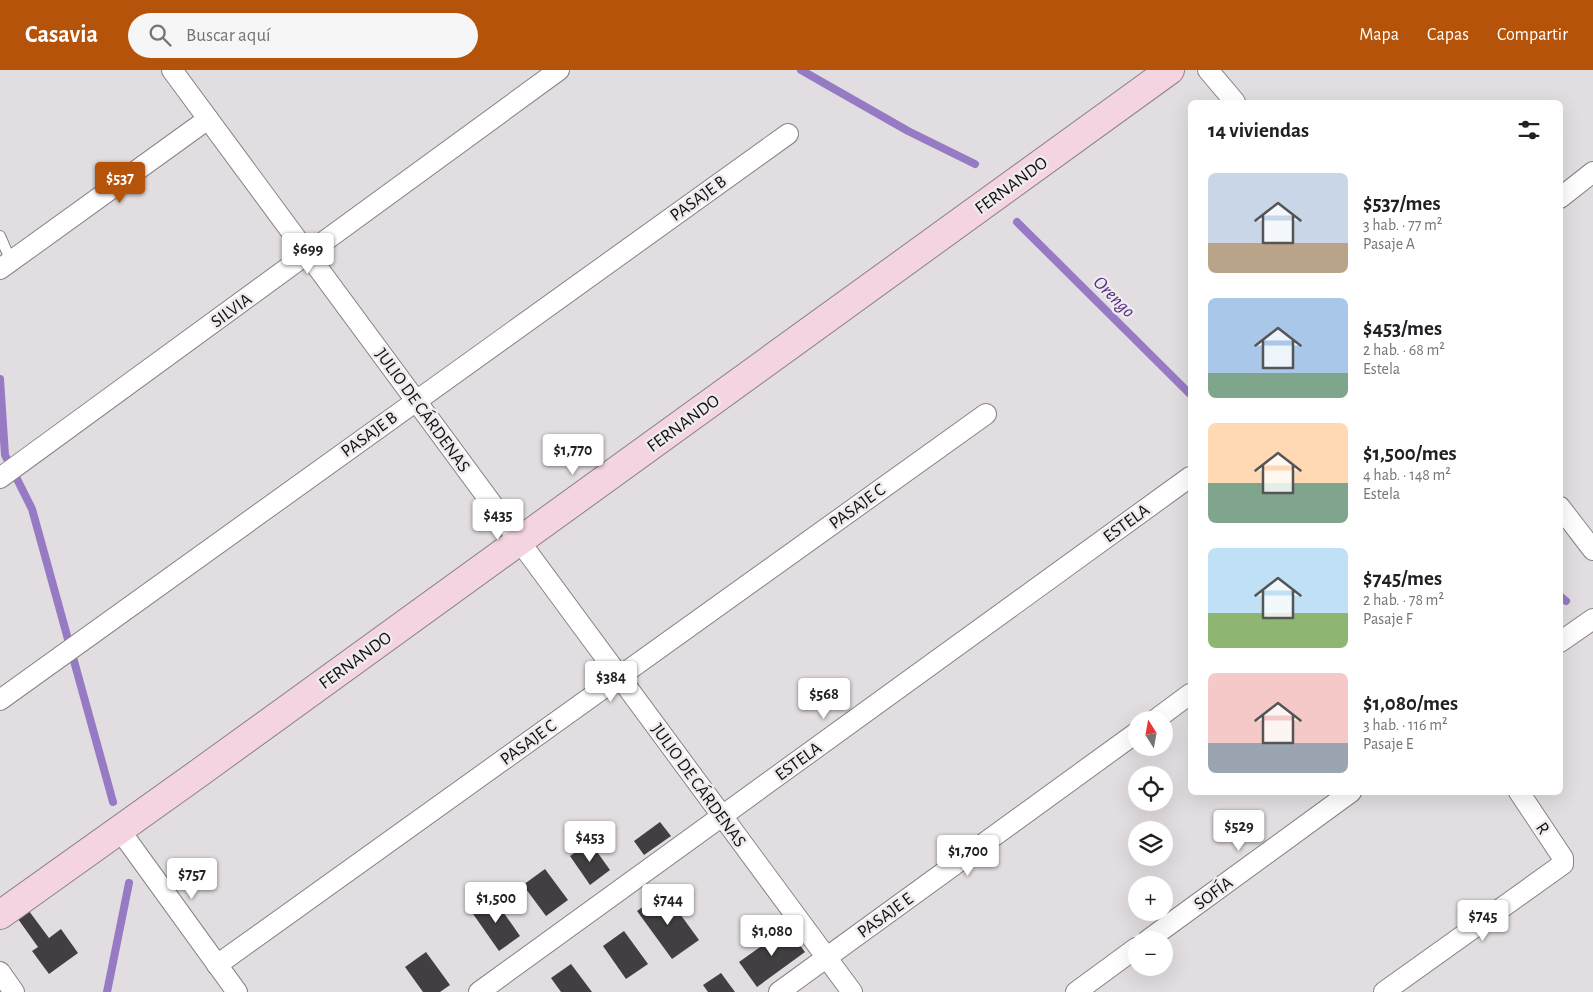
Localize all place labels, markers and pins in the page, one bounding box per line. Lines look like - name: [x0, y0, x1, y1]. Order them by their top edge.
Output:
- pin: $537: [90, 162, 150, 204]
- pin: $699: [278, 232, 338, 275]
- pin: $1,770: [532, 434, 614, 476]
- pin: $435: [468, 498, 528, 541]
- pin: $384: [581, 660, 641, 703]
- pin: $568: [794, 678, 854, 720]
- pin: $529: [1209, 810, 1269, 852]
- pin: $453: [560, 820, 620, 863]
- pin: $1,700: [927, 834, 1009, 877]
- pin: $757: [162, 858, 222, 900]
- pin: $1,500: [455, 882, 537, 924]
- pin: $744: [638, 884, 698, 926]
- pin: $745: [1453, 900, 1513, 942]
- pin: $1,080: [731, 914, 813, 957]

